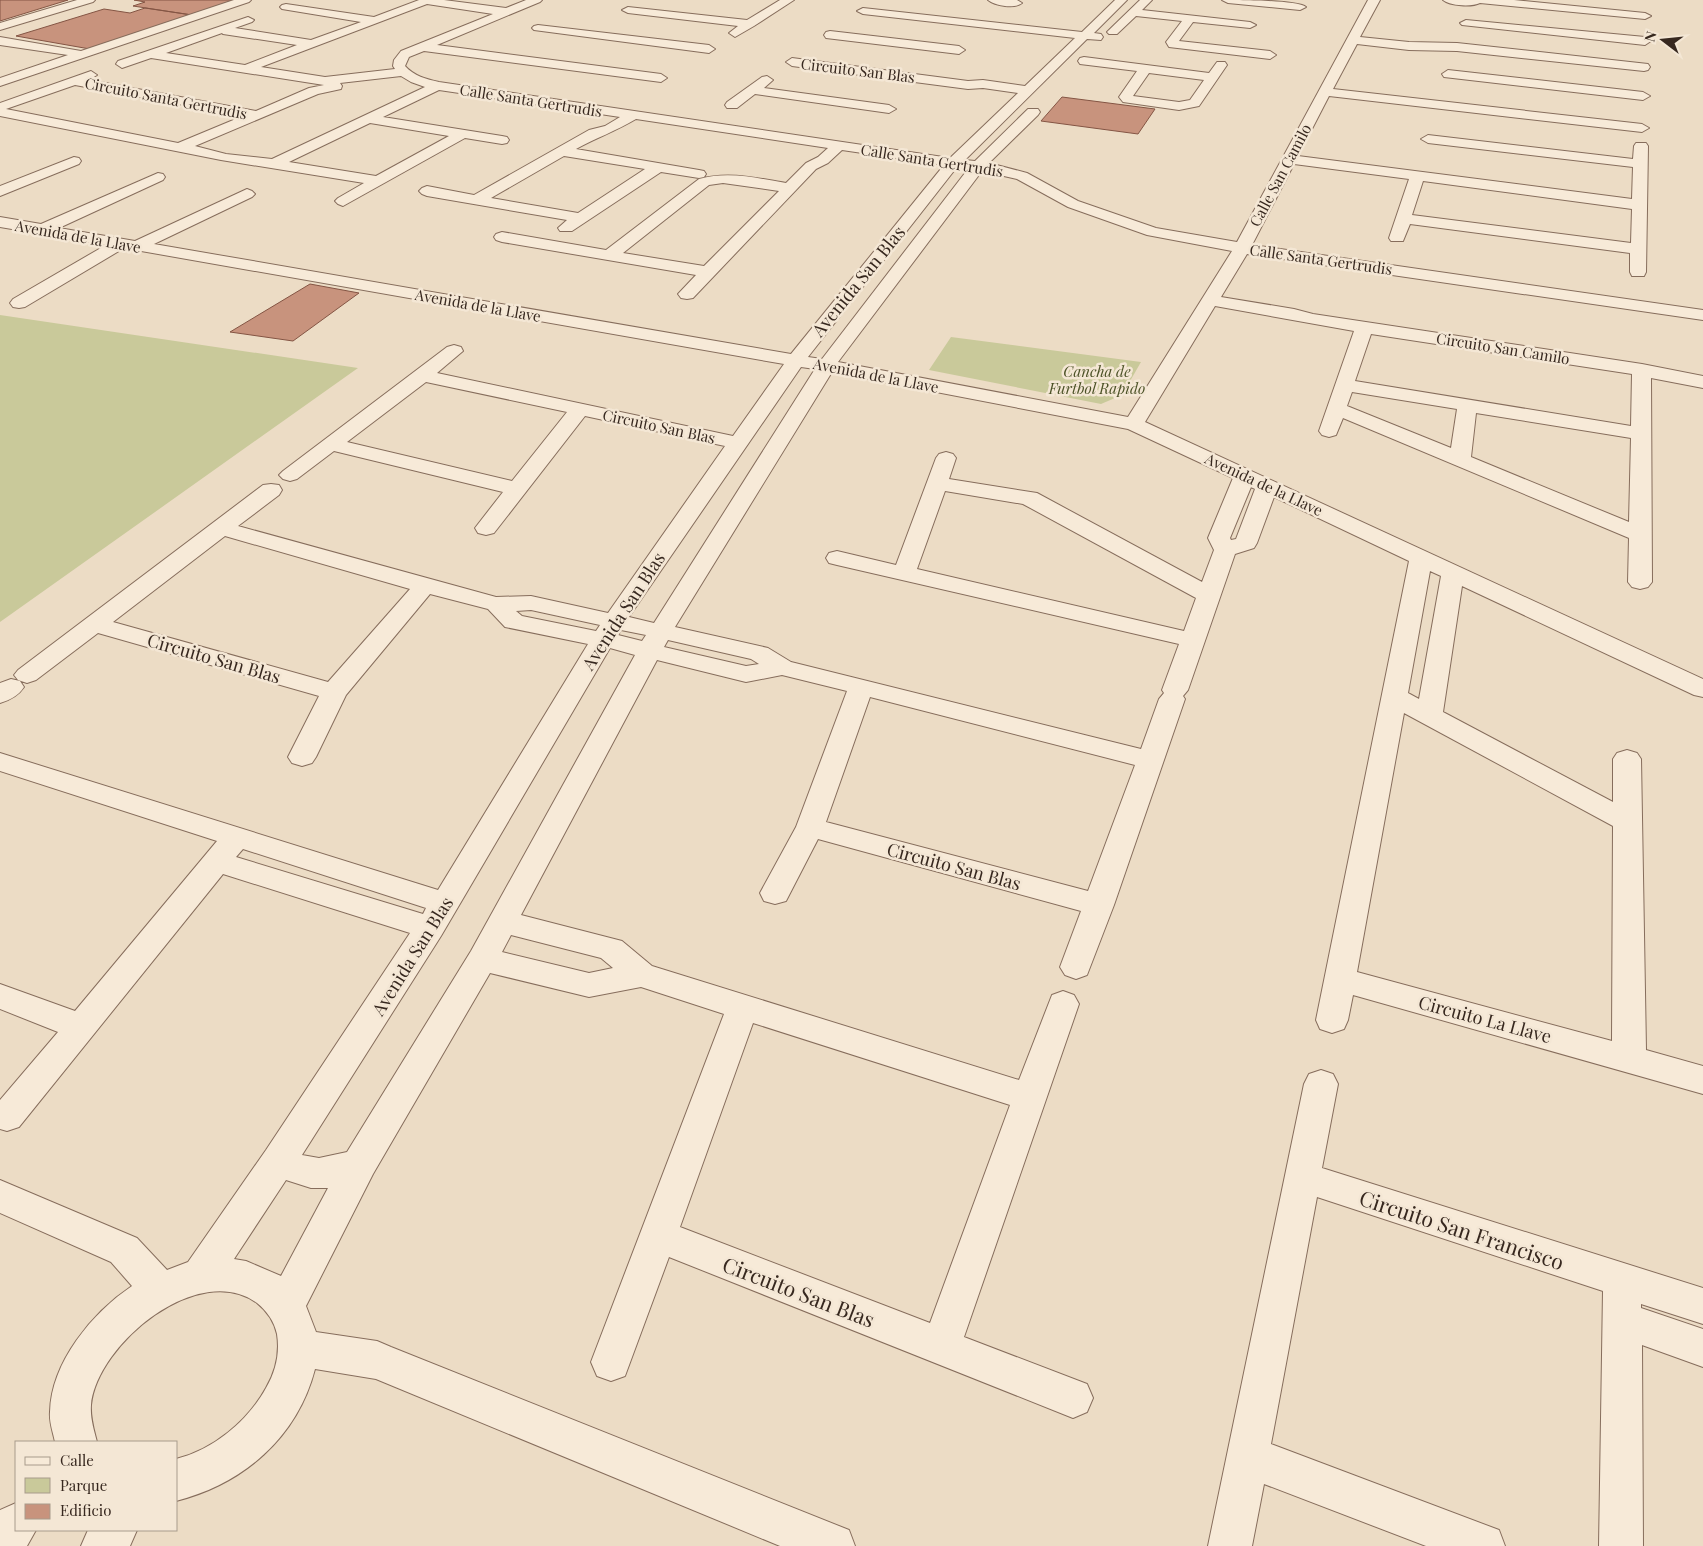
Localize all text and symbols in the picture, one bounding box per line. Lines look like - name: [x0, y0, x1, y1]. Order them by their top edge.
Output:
- north arrow: [1638, 15, 1688, 65]
- text: N: [1639, 29, 1661, 44]
- street label: Circuito San Blas: [800, 53, 916, 87]
- street label: Circuito Santa Gertrudis: [83, 72, 249, 124]
- street label: Calle Santa Gertrudis: [458, 79, 604, 121]
- street label: Calle San Camilo: [1244, 120, 1316, 230]
- street label: Calle Santa Gertrudis: [859, 139, 1005, 181]
- street label: Avenida de la Llave: [12, 215, 143, 257]
- street label: Avenida San Blas: [805, 221, 910, 342]
- street label: Calle Santa Gertrudis: [1248, 239, 1394, 279]
- street label: Avenida de la Llave: [412, 284, 543, 326]
- street label: Circuito San Camilo: [1435, 328, 1571, 368]
- street label: Avenida de la Llave: [811, 353, 941, 397]
- park label: Cancha de Furtbol Rapido: [1048, 361, 1145, 398]
- street label: Circuito San Blas: [601, 404, 717, 448]
- street label: Avenida de la Llave: [1201, 448, 1326, 520]
- street label: Avenida San Blas: [575, 547, 670, 675]
- street label: Circuito San Blas: [145, 627, 283, 689]
- street label: Circuito San Blas: [884, 837, 1024, 895]
- street label: Avenida San Blas: [365, 892, 458, 1021]
- street label: Circuito La Llave: [1416, 990, 1554, 1048]
- street label: Circuito San Francisco: [1356, 1183, 1568, 1275]
- street label: Circuito San Blas: [719, 1249, 879, 1333]
- legend: [15, 1441, 178, 1531]
- text: Calle: [60, 1450, 94, 1470]
- text: Parque: [60, 1475, 107, 1495]
- text: Edificio: [60, 1500, 111, 1520]

